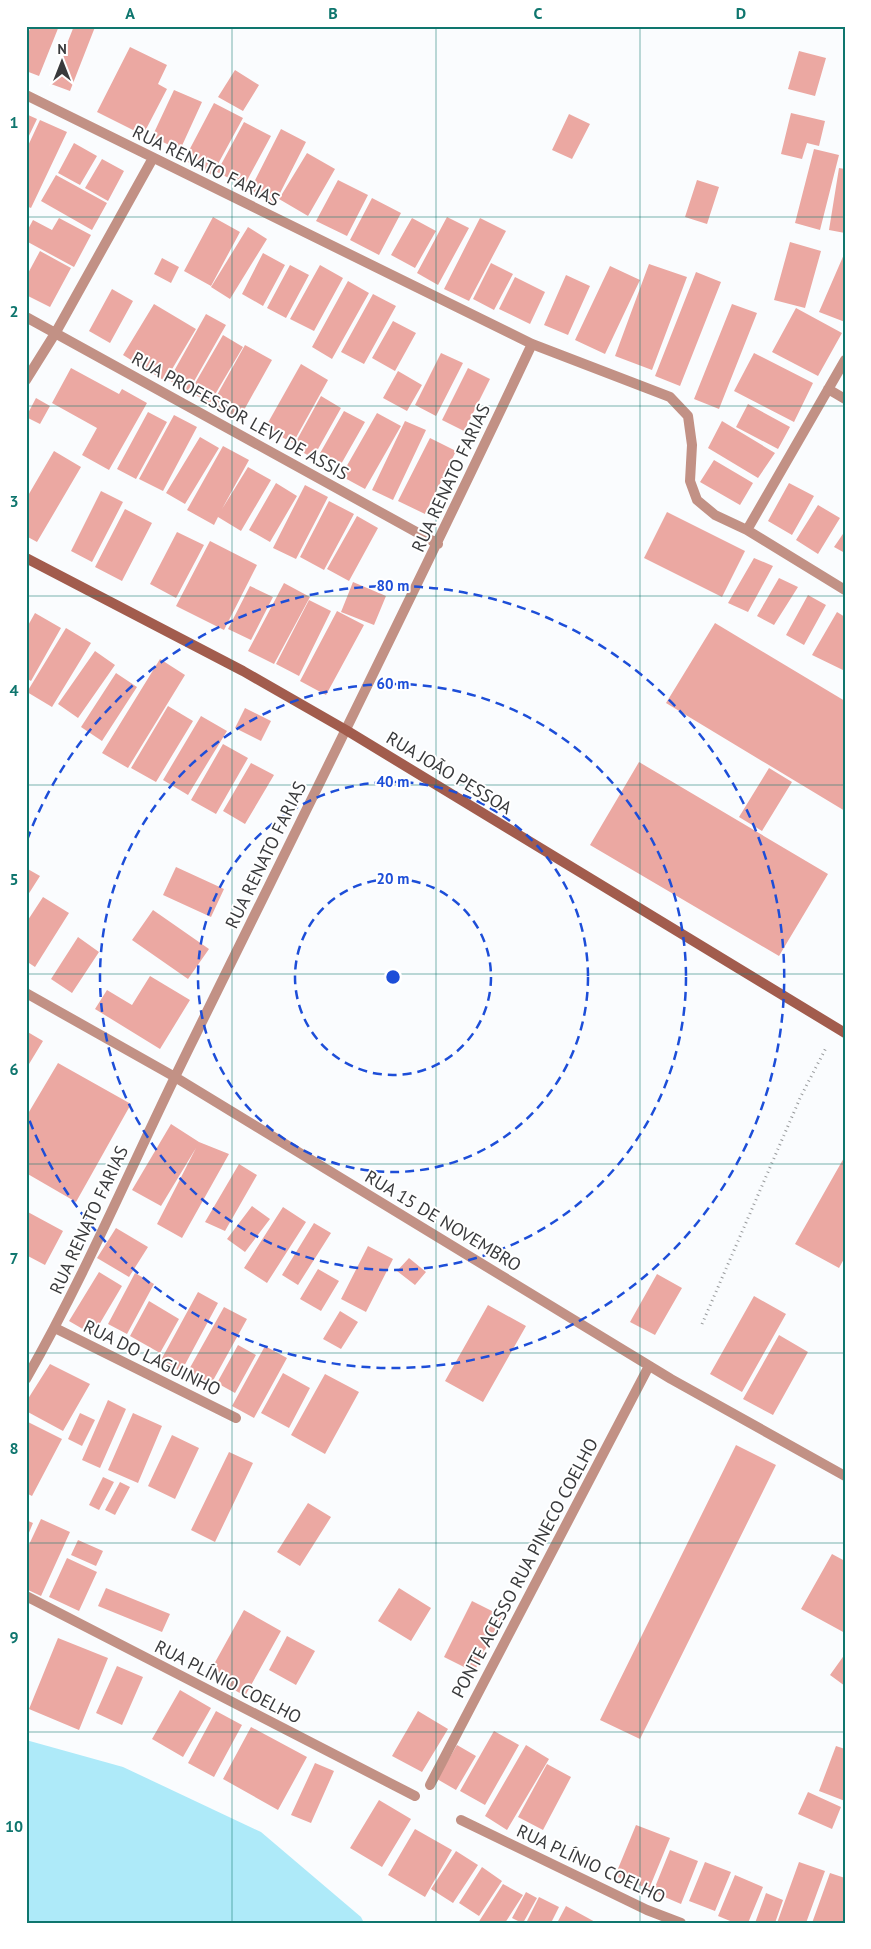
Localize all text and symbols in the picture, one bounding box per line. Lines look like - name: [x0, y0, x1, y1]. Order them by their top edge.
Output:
- text: A: [125, 3, 135, 23]
- text: B: [328, 3, 338, 23]
- text: C: [534, 3, 543, 23]
- text: D: [736, 3, 746, 23]
- north arrow: [38, 38, 88, 88]
- text: N: [57, 40, 67, 58]
- text: 1: [9, 112, 19, 132]
- street label: RUA RENATO FARIAS: [129, 120, 284, 211]
- text: 2: [9, 301, 19, 321]
- street label: RUA PROFESSOR LEVI DE ASSIS: [128, 346, 353, 485]
- street label: RUA RENATO FARIAS: [406, 400, 495, 556]
- text: 3: [9, 491, 19, 511]
- text: 80 m: [377, 576, 409, 595]
- text: 60 m: [377, 674, 409, 693]
- text: 4: [9, 680, 19, 700]
- street label: RUA JOÃO PESSOA: [382, 726, 517, 819]
- text: 40 m: [377, 772, 409, 791]
- street label: RUA RENATO FARIAS: [220, 777, 311, 932]
- text: 5: [9, 869, 19, 889]
- text: 20 m: [377, 869, 409, 888]
- centre of rings: [384, 968, 402, 986]
- text: 6: [9, 1059, 19, 1079]
- street label: RUA RENATO FARIAS: [44, 1142, 133, 1298]
- street label: RUA 15 DE NOVEMBRO: [361, 1165, 526, 1276]
- text: 7: [9, 1248, 19, 1268]
- street label: RUA DO LAGUINHO: [80, 1314, 225, 1401]
- street label: PONTE ACESSO RUA PINECO COELHO: [446, 1434, 603, 1702]
- text: 8: [9, 1438, 19, 1458]
- text: 9: [9, 1627, 19, 1647]
- street label: RUA PLÍNIO COELHO: [151, 1635, 305, 1728]
- text: 10: [5, 1816, 23, 1836]
- street label: RUA PLÍNIO COELHO: [513, 1819, 669, 1908]

